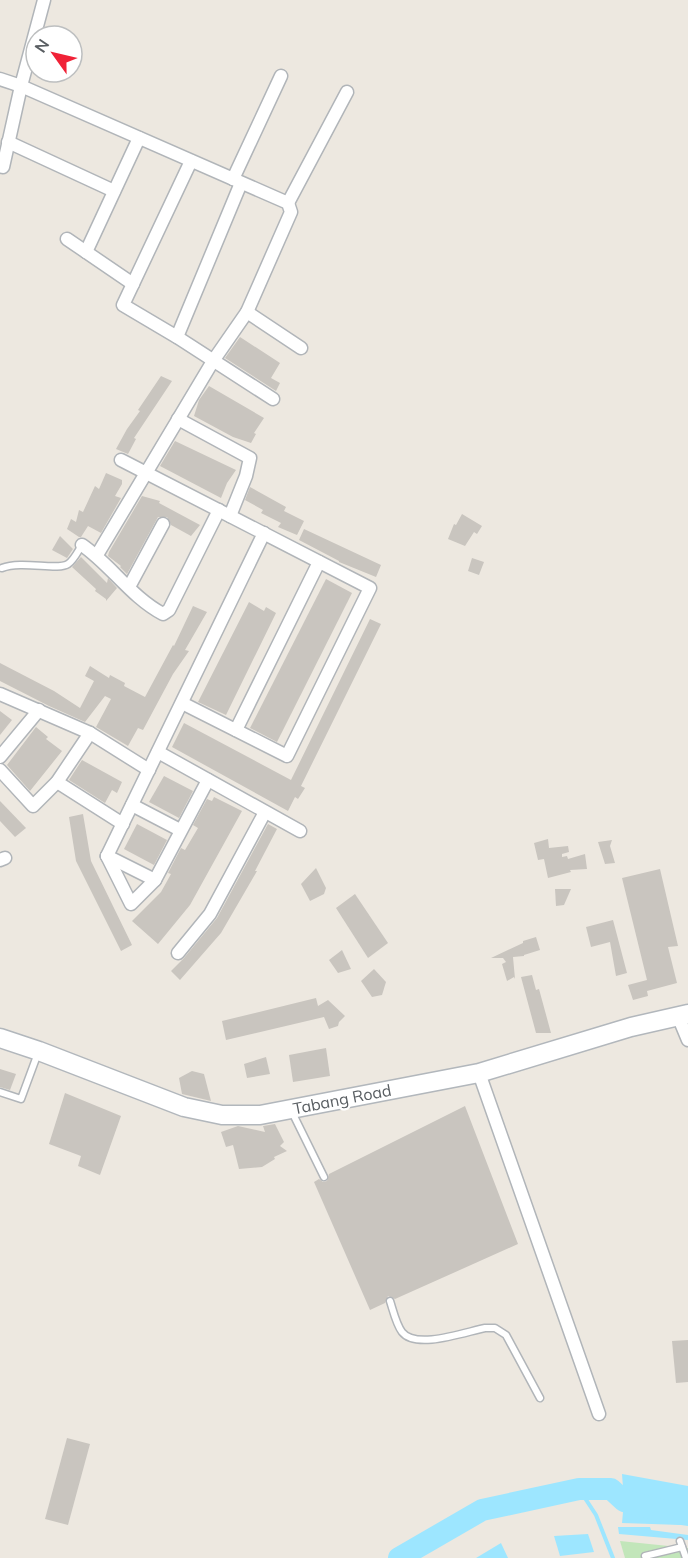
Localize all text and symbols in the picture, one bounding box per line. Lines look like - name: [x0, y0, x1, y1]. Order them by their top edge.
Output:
- north arrow: [24, 24, 84, 84]
- text: N: [30, 35, 53, 56]
- street label: Tabang Road: [291, 1080, 393, 1118]

